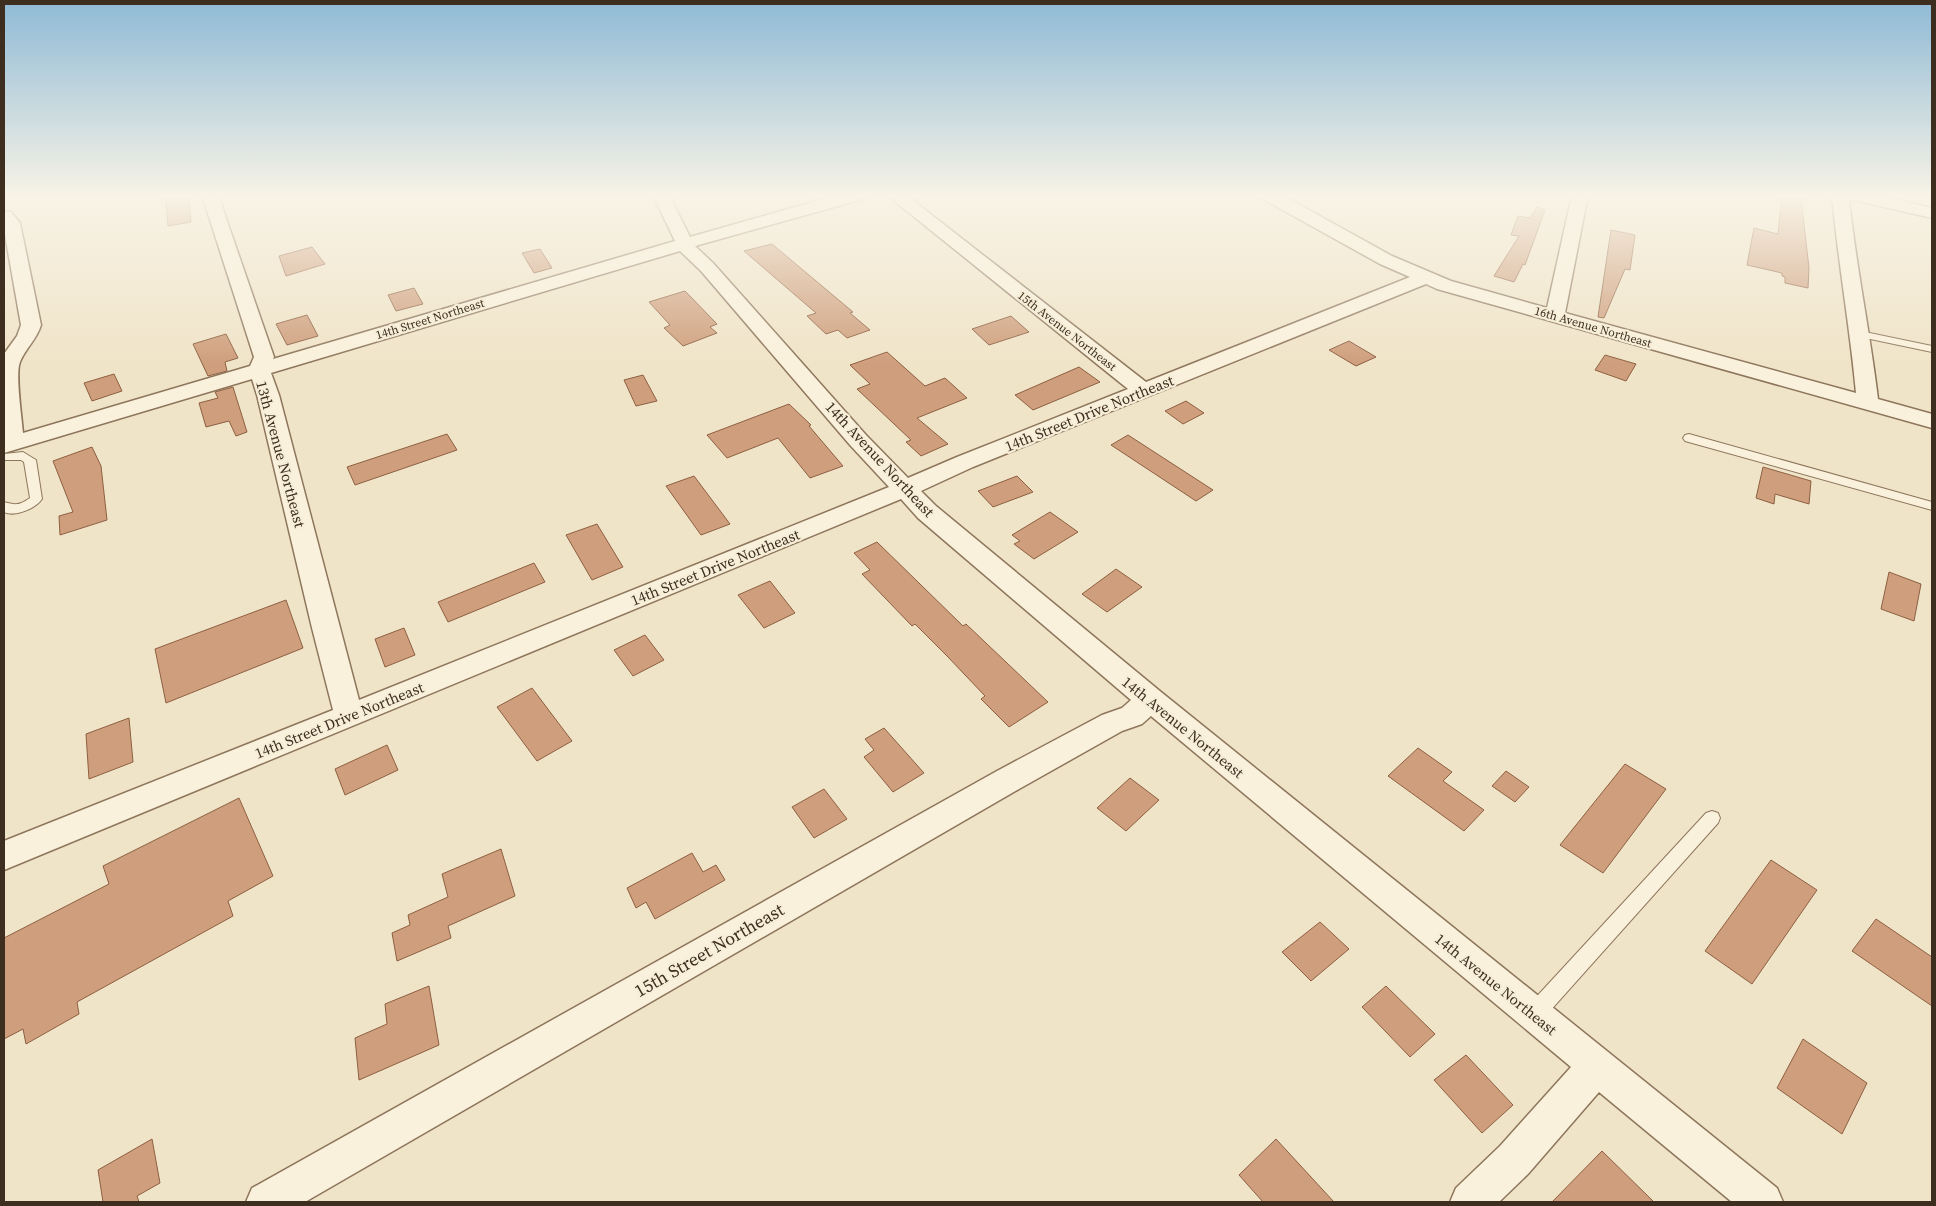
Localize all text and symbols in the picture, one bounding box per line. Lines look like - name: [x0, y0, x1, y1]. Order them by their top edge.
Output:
- street label: 15th Avenue Northeast: [1014, 287, 1120, 375]
- street label: 14th Street Northeast: [374, 295, 486, 343]
- street label: 16th Avenue Northeast: [1533, 303, 1653, 351]
- street label: 14th Street Drive Northeast: [1001, 369, 1177, 457]
- street label: 13th Avenue Northeast: [251, 378, 311, 530]
- street label: 14th Avenue Northeast: [821, 397, 939, 522]
- street label: 14th Street Drive Northeast: [627, 523, 803, 611]
- street label: 14th Avenue Northeast: [1118, 671, 1248, 783]
- street label: 14th Street Drive Northeast: [251, 676, 427, 764]
- street label: 15th Street Northeast: [630, 897, 789, 1003]
- street label: 14th Avenue Northeast: [1431, 928, 1561, 1040]

